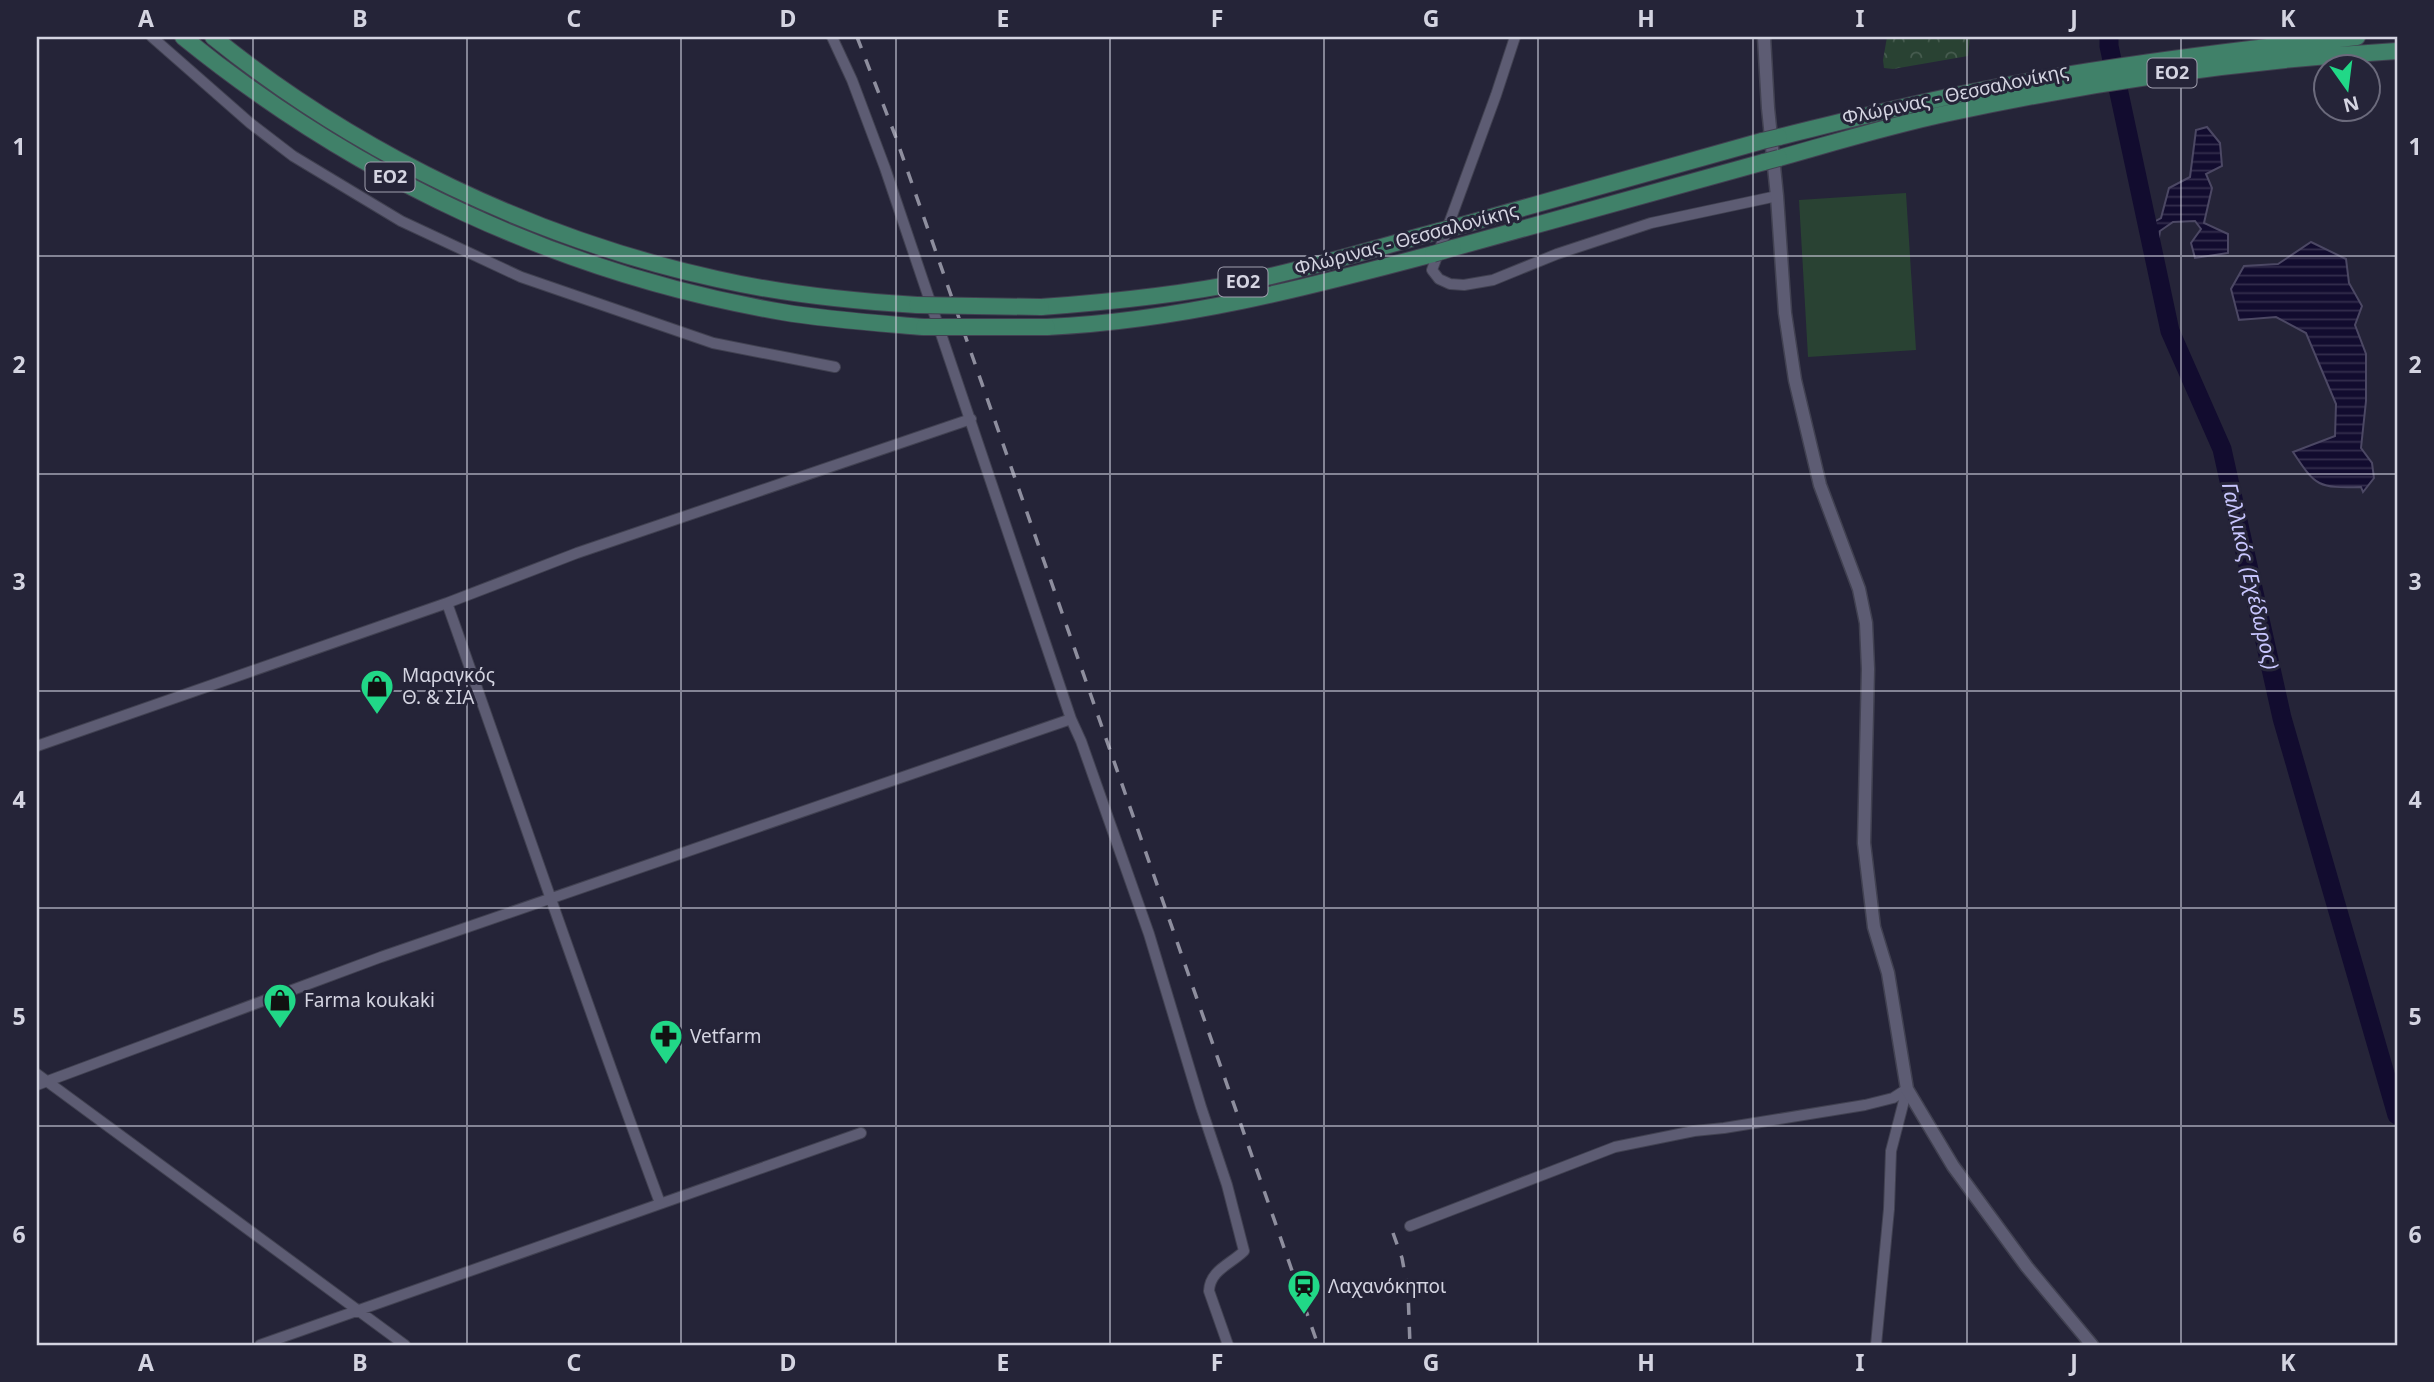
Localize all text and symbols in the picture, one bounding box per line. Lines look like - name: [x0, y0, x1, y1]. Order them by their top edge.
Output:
- text: A: [138, 2, 154, 34]
- text: B: [352, 2, 368, 34]
- text: C: [567, 2, 582, 34]
- text: D: [780, 2, 796, 34]
- text: E: [997, 2, 1009, 34]
- text: F: [1211, 2, 1223, 34]
- text: G: [1423, 2, 1439, 34]
- text: H: [1637, 2, 1655, 34]
- text: I: [1856, 2, 1865, 34]
- text: J: [2068, 2, 2078, 34]
- text: K: [2280, 2, 2296, 34]
- north arrow: [2312, 52, 2382, 122]
- street label: Φλώρινας - Θεσσαλονίκης: [1840, 57, 2070, 131]
- road number: ΕΟ2: [2148, 58, 2196, 88]
- text: N: [2340, 90, 2362, 119]
- text: 1: [12, 130, 26, 162]
- text: 1: [2408, 130, 2422, 162]
- road number: ΕΟ2: [366, 162, 414, 192]
- street label: Φλώρινας - Θεσσαλονίκης: [1291, 197, 1521, 281]
- road number: ΕΟ2: [1218, 268, 1268, 296]
- text: 2: [12, 348, 26, 380]
- text: 2: [2408, 348, 2422, 380]
- water label: Γαλλικός (Εχέδωρος): [2216, 479, 2286, 672]
- text: 3: [12, 565, 26, 597]
- text: 3: [2408, 565, 2422, 597]
- place label: Μαραγκός Θ. & ΣΙΑ: [402, 662, 495, 710]
- shop icon: Μαραγκός Θ. & ΣΙΑ: [358, 667, 396, 716]
- text: 4: [12, 783, 26, 815]
- text: 4: [2408, 783, 2422, 815]
- shop icon: Farma koukaki: [261, 981, 299, 1030]
- place label: Farma koukaki: [304, 987, 435, 1013]
- text: 5: [12, 1000, 26, 1032]
- text: 5: [2408, 1000, 2422, 1032]
- pharmacy icon: Vetfarm: [647, 1017, 685, 1066]
- place label: Vetfarm: [690, 1023, 761, 1049]
- text: 6: [12, 1218, 26, 1250]
- text: 6: [2408, 1218, 2422, 1250]
- station icon: Λαχανόκηποι: [1285, 1267, 1323, 1316]
- place label: Λαχανόκηποι: [1328, 1273, 1446, 1299]
- text: A: [138, 1346, 154, 1378]
- text: B: [352, 1346, 368, 1378]
- text: C: [567, 1346, 582, 1378]
- text: D: [780, 1346, 796, 1378]
- text: E: [997, 1346, 1009, 1378]
- text: F: [1211, 1346, 1223, 1378]
- text: G: [1423, 1346, 1439, 1378]
- text: H: [1637, 1346, 1655, 1378]
- text: I: [1856, 1346, 1865, 1378]
- text: J: [2068, 1346, 2078, 1378]
- text: K: [2280, 1346, 2296, 1378]

